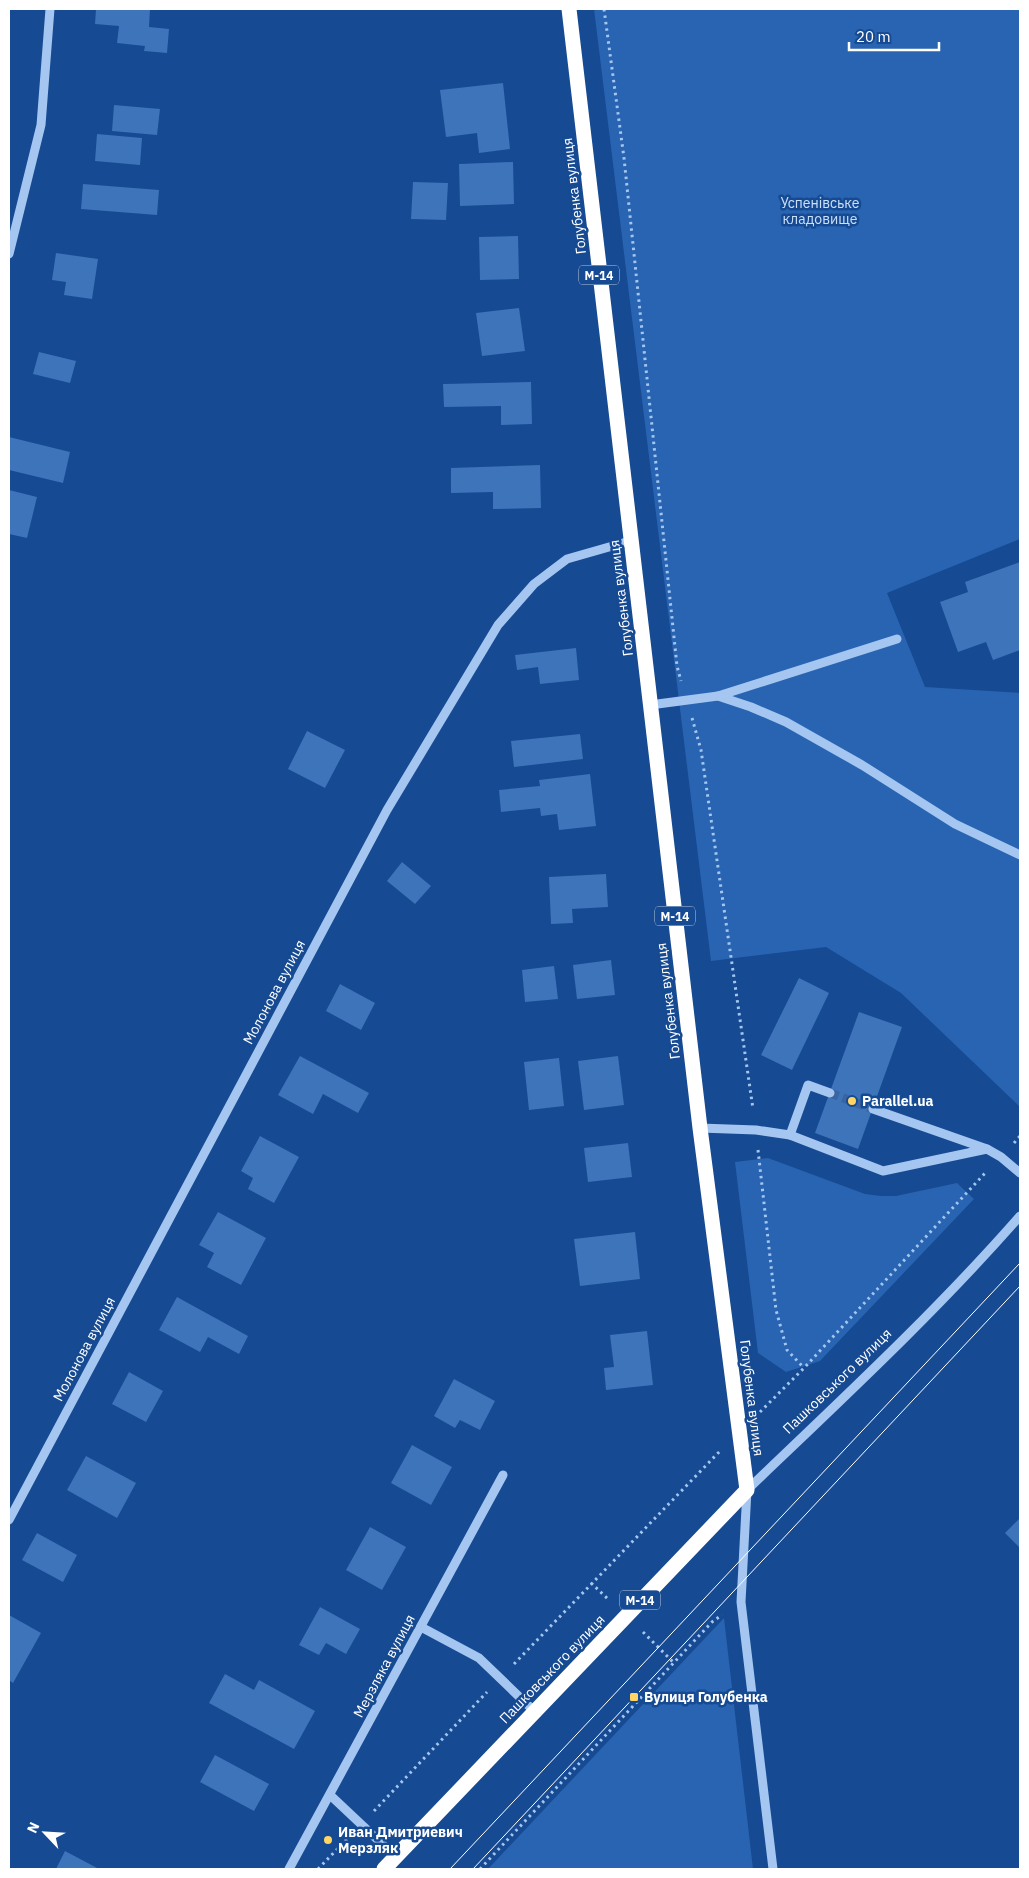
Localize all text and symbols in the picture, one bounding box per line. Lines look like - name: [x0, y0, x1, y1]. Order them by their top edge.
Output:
- scale bar: [849, 20, 939, 52]
- text: 20 m: [856, 27, 891, 46]
- street label: Голубенка вулиця: [558, 137, 590, 255]
- park label: Успенівське кладовище: [780, 194, 860, 228]
- road number: М-14: [579, 266, 619, 284]
- street label: Голубенка вулиця: [605, 539, 637, 657]
- road number: М-14: [655, 906, 695, 926]
- street label: Молонова вулиця: [239, 937, 309, 1047]
- street label: Голубенка вулиця: [652, 942, 684, 1060]
- place label: Parallel.ua: [862, 1092, 934, 1110]
- marker: Parallel.ua: [846, 1095, 858, 1107]
- street label: Молонова вулиця: [49, 1294, 119, 1404]
- street label: Пашковського вулиця: [779, 1324, 895, 1438]
- street label: Голубенка вулиця: [736, 1339, 768, 1457]
- road number: М-14: [620, 1590, 660, 1610]
- street label: Мерзляка вулиця: [349, 1611, 419, 1721]
- street label: Пашковського вулиця: [495, 1611, 609, 1727]
- place label: Вулиця Голубенка: [644, 1688, 768, 1706]
- marker: Вулиця Голубенка: [628, 1691, 640, 1703]
- north arrow: [20, 1808, 70, 1858]
- text: N: [23, 1819, 44, 1836]
- place label: Иван Дмитриевич Мерзляк: [338, 1823, 463, 1857]
- marker: Иван Дмитриевич Мерзляк: [322, 1834, 334, 1846]

